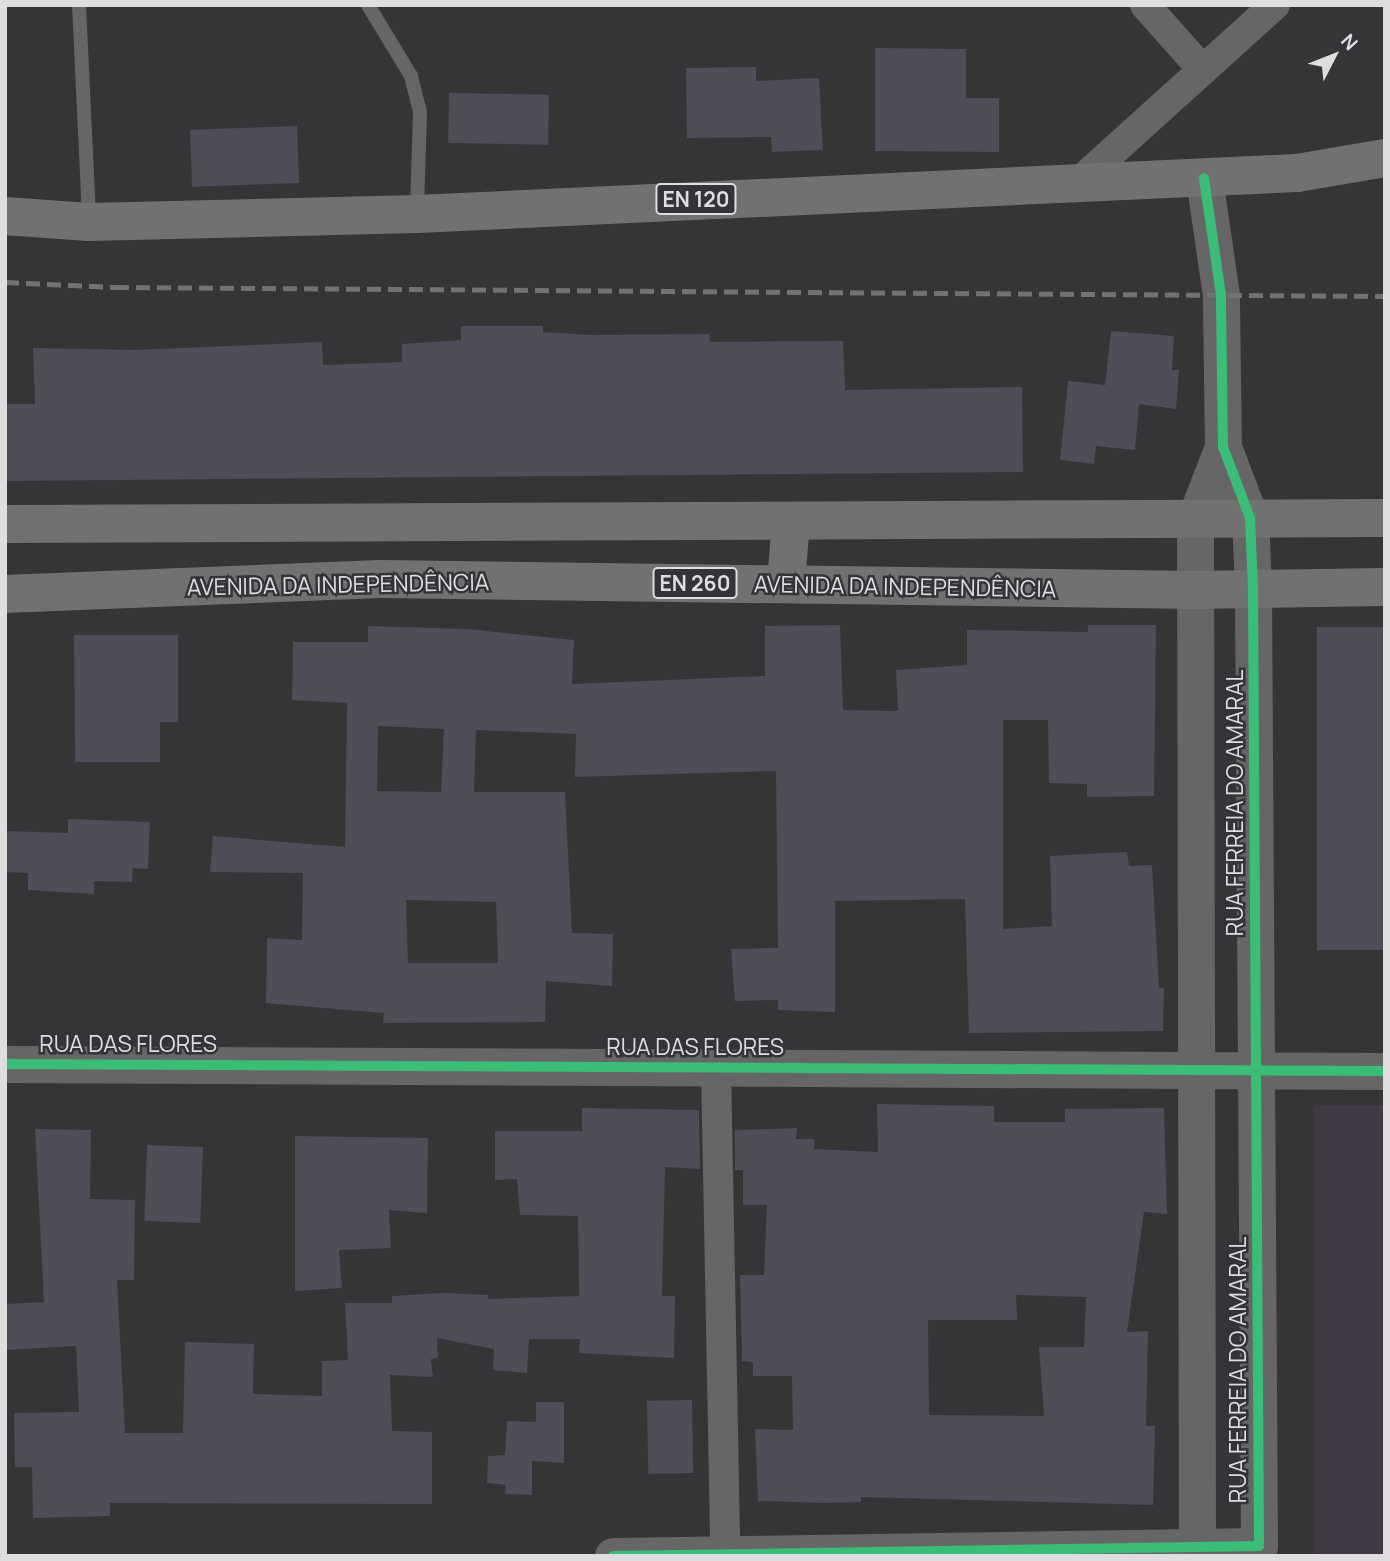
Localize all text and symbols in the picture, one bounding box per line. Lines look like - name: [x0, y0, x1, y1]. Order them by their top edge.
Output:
- north arrow: [1299, 21, 1369, 91]
- text: N: [1335, 28, 1364, 56]
- road number: EN 120: [654, 182, 738, 216]
- road number: EN 260: [651, 566, 739, 600]
- street label: AVENIDA DA INDEPENDÊNCIA: [187, 568, 489, 600]
- street label: AVENIDA DA INDEPENDÊNCIA: [754, 570, 1056, 602]
- street label: RUA FERREIA DO AMARAL: [1220, 670, 1248, 936]
- street label: RUA DAS FLORES: [39, 1029, 217, 1057]
- street label: RUA DAS FLORES: [606, 1032, 784, 1060]
- street label: RUA FERREIA DO AMARAL: [1223, 1237, 1251, 1503]

